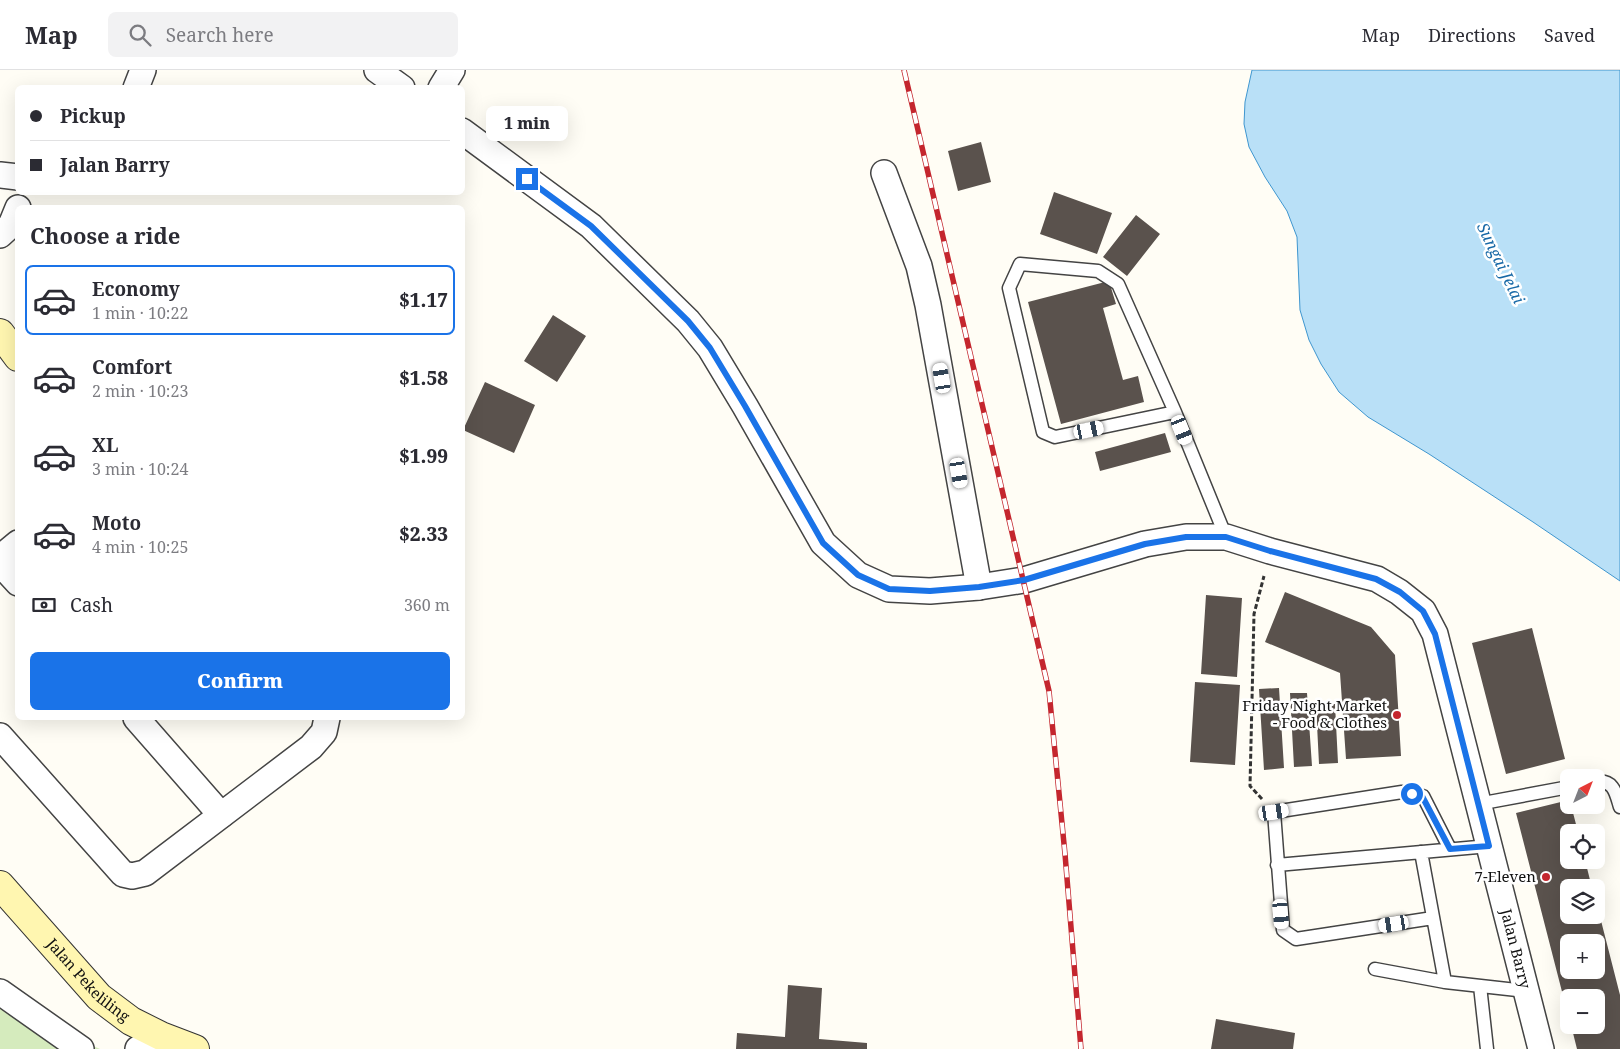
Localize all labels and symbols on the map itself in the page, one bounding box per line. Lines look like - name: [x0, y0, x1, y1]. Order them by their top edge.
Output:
- callout: 1 min: [486, 106, 568, 142]
- route end: [516, 168, 538, 190]
- water label: Sungai Jelai: [1472, 219, 1530, 307]
- car: [932, 362, 951, 394]
- car: [1169, 413, 1194, 447]
- car: [1072, 420, 1105, 440]
- car: [949, 457, 968, 489]
- place label: Friday Night Market - Food & Clothes: [1242, 695, 1387, 732]
- marker: Friday Night Market - Food & Clothes: [1391, 709, 1403, 721]
- north arrow: [1560, 769, 1605, 814]
- route start: [1401, 783, 1423, 805]
- car: [1258, 802, 1289, 822]
- place label: 7-Eleven: [1475, 866, 1536, 886]
- marker: 7-Eleven: [1540, 871, 1552, 883]
- car: [1272, 898, 1289, 930]
- street label: Jalan Barry: [1496, 906, 1536, 991]
- car: [1378, 914, 1409, 934]
- street label: Jalan Pekeliling: [42, 933, 134, 1026]

